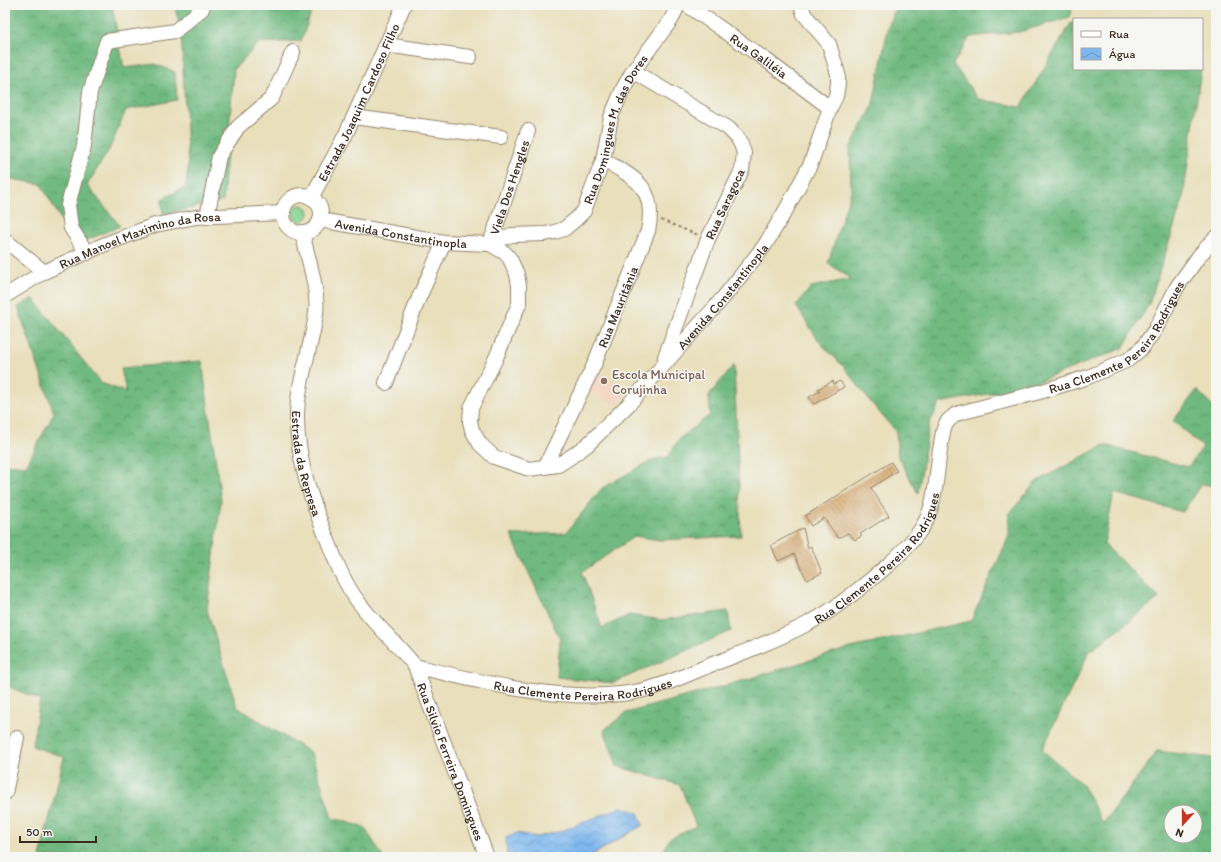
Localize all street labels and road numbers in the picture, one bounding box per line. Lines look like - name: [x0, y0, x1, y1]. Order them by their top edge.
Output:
- street label: Estrada Joaquim Cardoso Filho: [314, 20, 402, 184]
- street label: Rua Galiléia: [727, 30, 791, 81]
- street label: Rua Domingues M. das Dores: [580, 51, 651, 206]
- street label: Viela Dos Hengles: [486, 138, 532, 237]
- street label: Rua Saragoca: [702, 166, 748, 242]
- street label: Rua Manoel Maximino da Rosa: [57, 208, 221, 272]
- street label: Avenida Constantinopla: [334, 215, 468, 251]
- street label: Avenida Constantinopla: [674, 240, 771, 352]
- street label: Rua Mauritânia: [594, 264, 641, 350]
- street label: Rua Clemente Pereira Rodrigues: [1047, 277, 1187, 396]
- street label: Estrada da Represa: [289, 410, 325, 518]
- street label: Rua Clemente Pereira Rodrigues: [811, 491, 942, 626]
- street label: Rua Clemente Pereira Rodrigues: [493, 674, 674, 703]
- street label: Rua Silvio Ferreira Domingues: [414, 680, 488, 843]

